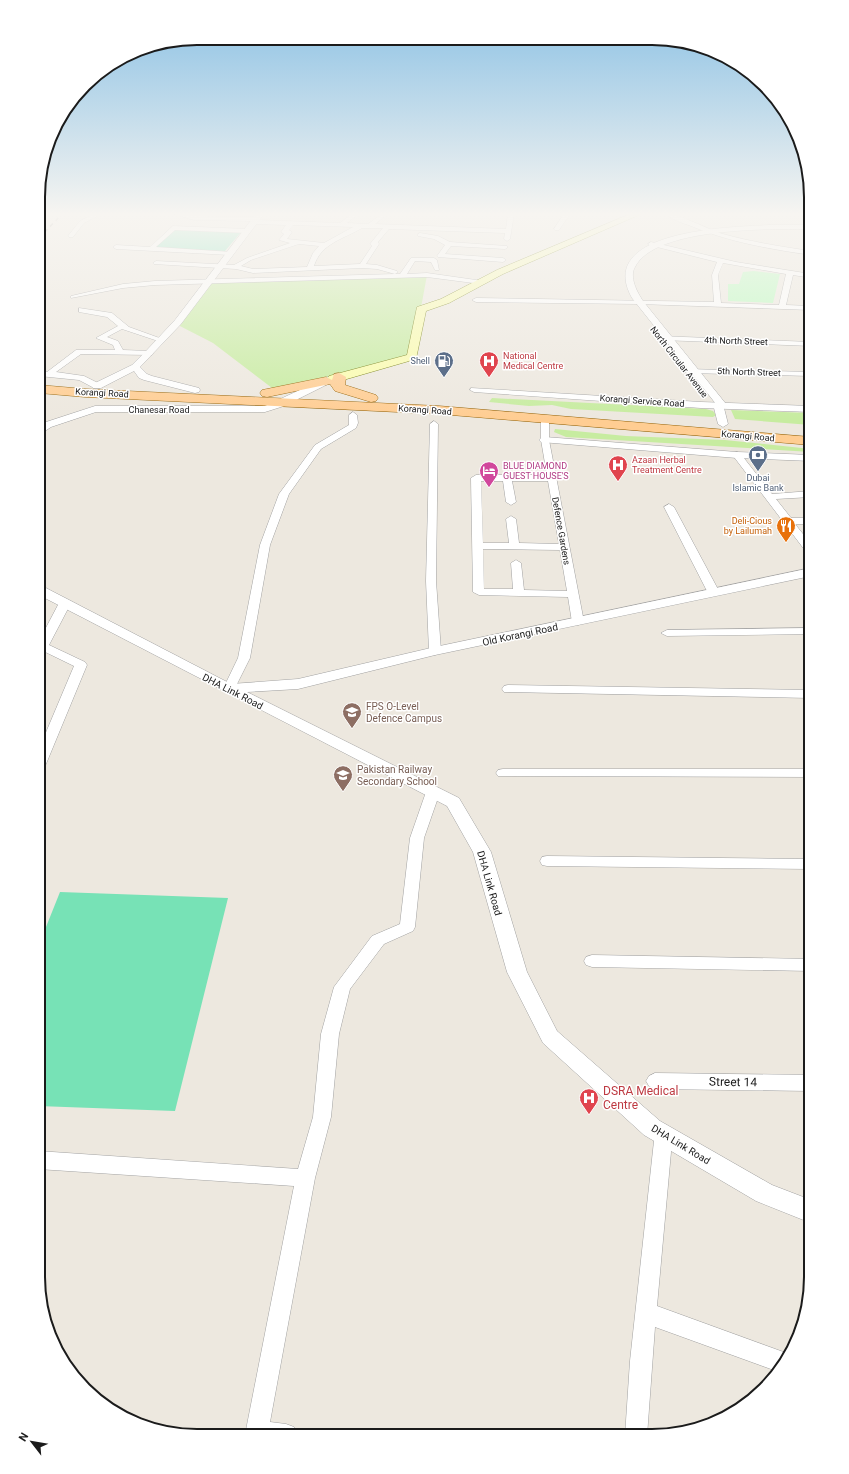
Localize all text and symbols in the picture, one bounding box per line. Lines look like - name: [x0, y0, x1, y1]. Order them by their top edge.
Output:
- street label: North Circular Avenue: [648, 324, 710, 400]
- street label: 4th North Street: [704, 335, 768, 347]
- fuel station icon: Shell: [433, 350, 455, 378]
- hospital icon: National Medical Centre: [478, 350, 500, 378]
- place label: National Medical Centre: [503, 351, 563, 371]
- place label: Shell: [411, 356, 430, 366]
- street label: 5th North Street: [717, 366, 781, 378]
- street label: Korangi Road: [75, 387, 129, 399]
- street label: Korangi Service Road: [599, 393, 685, 409]
- street label: Korangi Road: [398, 403, 452, 417]
- street label: Chanesar Road: [129, 405, 189, 415]
- street label: Korangi Road: [721, 429, 775, 443]
- bank icon: Dubai Islamic Bank: [747, 444, 769, 472]
- hospital icon: Azaan Herbal Treatment Centre: [607, 454, 629, 482]
- place label: Azaan Herbal Treatment Centre: [632, 455, 702, 475]
- hotel icon: BLUE DIAMOND GUEST HOUSE'S: [478, 460, 500, 488]
- place label: BLUE DIAMOND GUEST HOUSE'S: [503, 461, 569, 481]
- place label: Dubai Islamic Bank: [732, 473, 784, 493]
- street label: Defence Gardens: [550, 496, 572, 566]
- restaurant icon: Deli-Cious by Lailumah: [775, 515, 797, 543]
- place label: Deli-Cious by Lailumah: [724, 516, 772, 536]
- street label: Old Korangi Road: [481, 621, 559, 648]
- street label: DHA Link Road: [201, 671, 265, 711]
- school or university icon: FPS O-Level Defence Campus: [341, 701, 363, 729]
- place label: FPS O-Level Defence Campus: [366, 701, 442, 724]
- school or university icon: Pakistan Railway Secondary School: [332, 764, 354, 792]
- place label: Pakistan Railway Secondary School: [357, 764, 437, 787]
- street label: DHA Link Road: [475, 850, 504, 917]
- street label: Street 14: [709, 1075, 757, 1089]
- place label: DSRA Medical Centre: [603, 1084, 678, 1112]
- hospital icon: DSRA Medical Centre: [578, 1087, 600, 1115]
- street label: DHA Link Road: [649, 1123, 712, 1166]
- north arrow: [12, 1422, 52, 1462]
- text: N: [16, 1430, 32, 1444]

